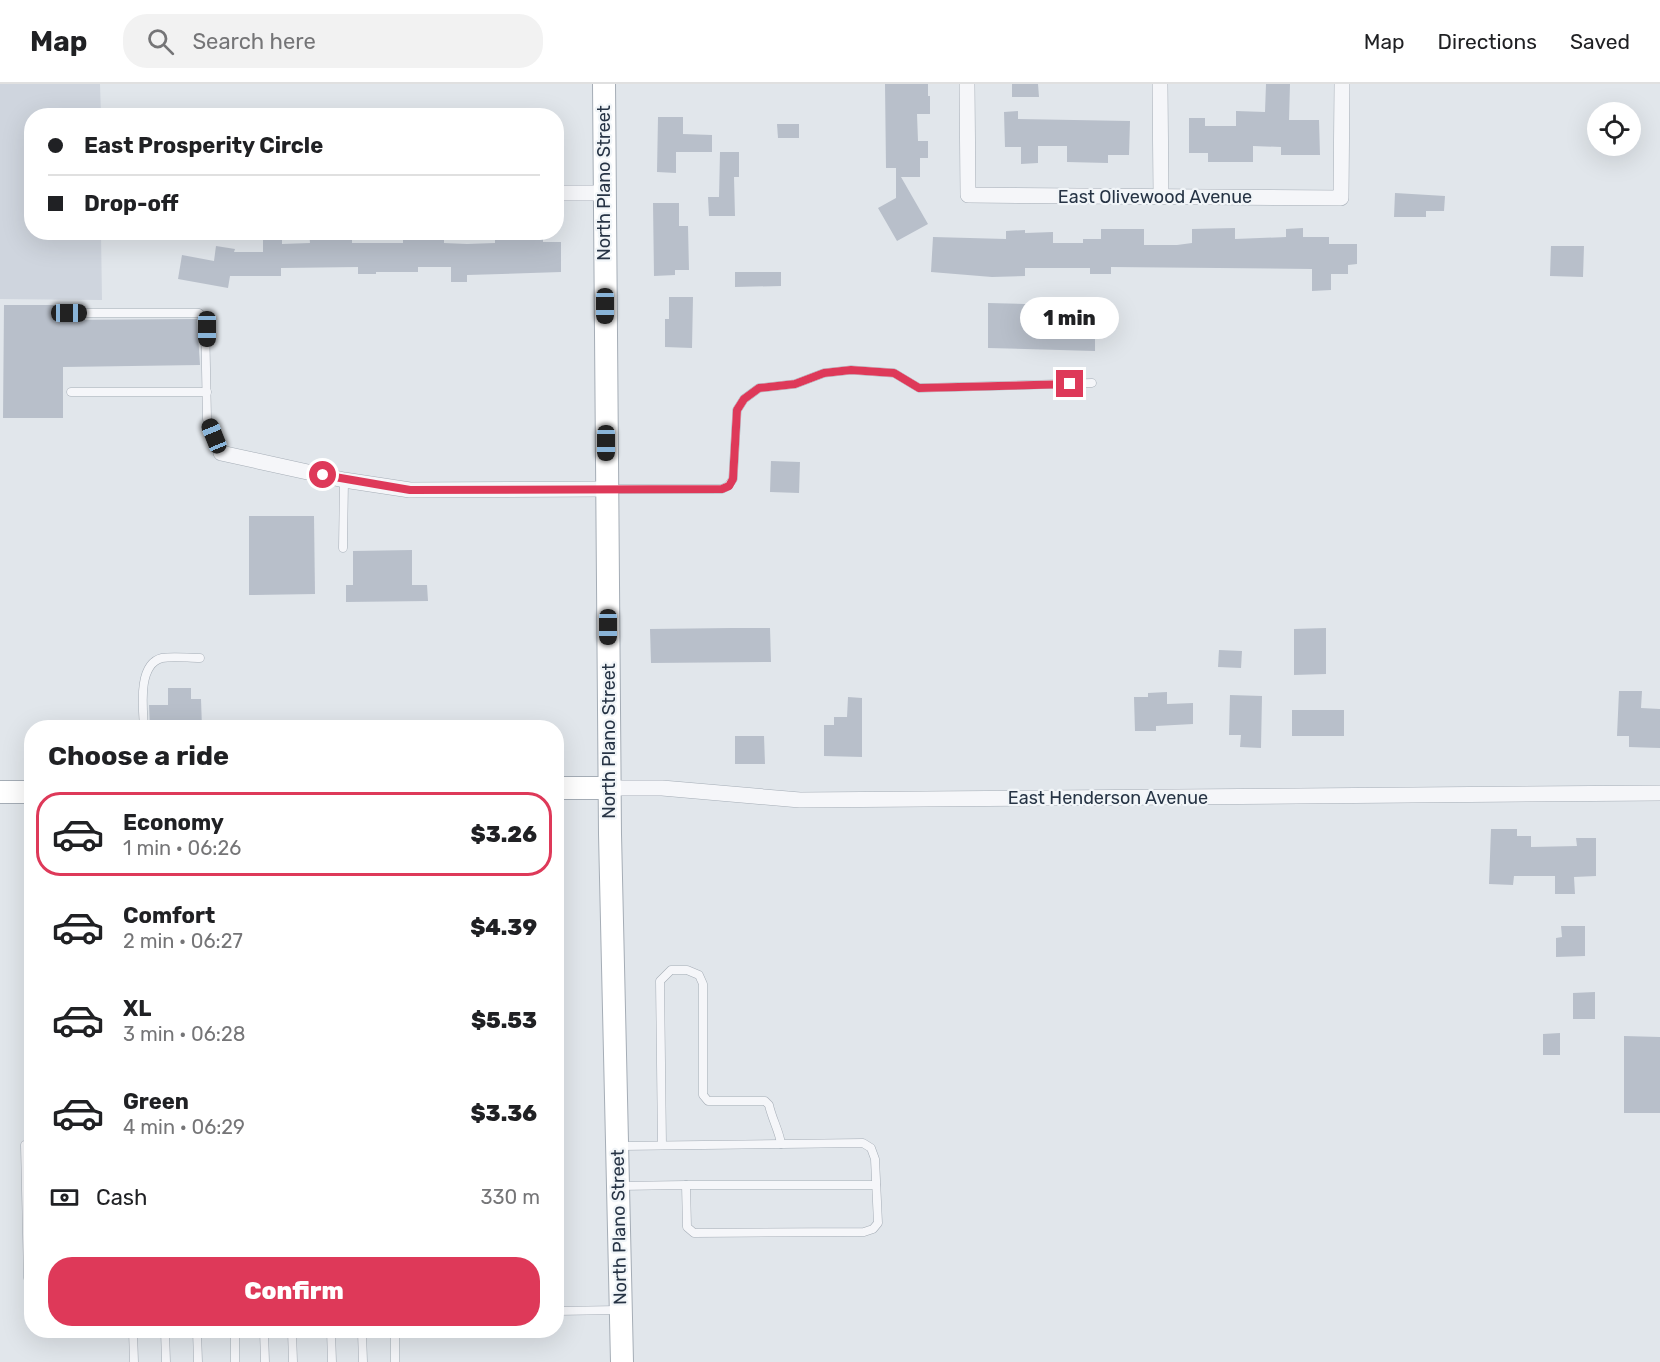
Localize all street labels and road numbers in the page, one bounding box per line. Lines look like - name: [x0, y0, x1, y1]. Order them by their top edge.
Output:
- street label: North Plano Street: [593, 105, 615, 261]
- street label: East Olivewood Avenue: [1058, 186, 1252, 208]
- street label: North Plano Street: [598, 663, 620, 819]
- street label: East Henderson Avenue: [1008, 787, 1208, 809]
- street label: North Plano Street: [607, 1149, 631, 1305]

